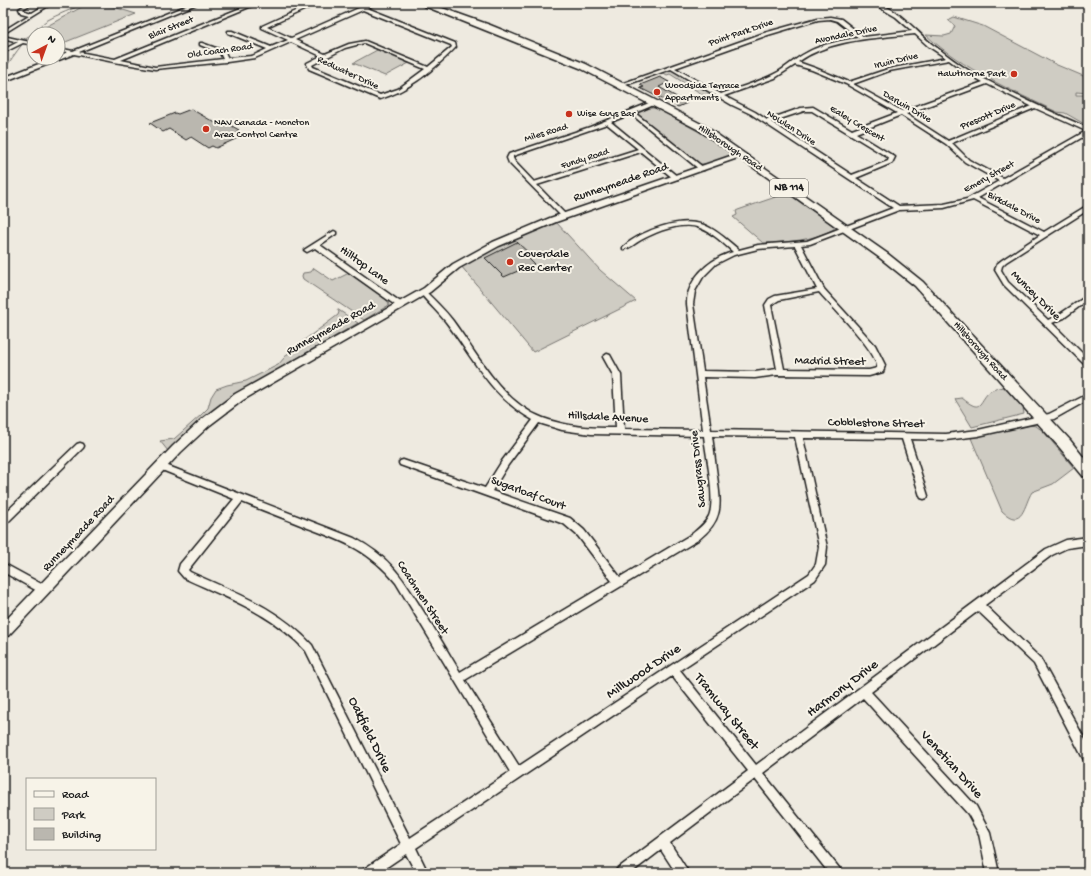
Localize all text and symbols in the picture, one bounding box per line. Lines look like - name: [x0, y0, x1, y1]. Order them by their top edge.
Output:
- street label: Blair Street: [146, 13, 196, 43]
- street label: Point Park Drive: [706, 16, 776, 50]
- street label: Avondale Drive: [814, 22, 879, 47]
- north arrow: [26, 26, 66, 66]
- text: N: [45, 33, 58, 47]
- street label: Old Coach Road: [187, 40, 254, 62]
- street label: Irwin Drive: [873, 50, 920, 72]
- street label: Redwater Drive: [315, 54, 381, 93]
- place label: Hawthorne Park: [937, 68, 1008, 80]
- marker: Hawthorne Park: [1009, 69, 1019, 79]
- place label: Woodside Terrace Appartments: [665, 80, 740, 104]
- marker: Woodside Terrace Appartments: [652, 87, 662, 97]
- street label: Darwin Drive: [880, 88, 934, 126]
- street label: Prescott Drive: [958, 99, 1018, 133]
- street label: Ealey Crescent: [827, 103, 887, 145]
- place label: Wise Guys Bar: [577, 108, 637, 120]
- street label: Nowlan Drive: [764, 108, 819, 149]
- marker: Wise Guys Bar: [564, 109, 574, 119]
- place label: NAV Canada - Moncton Area Control Centre: [214, 117, 309, 141]
- street label: Miles Road: [523, 120, 570, 145]
- street label: Hillsborough Road: [696, 122, 765, 175]
- marker: NAV Canada - Moncton Area Control Centre: [201, 124, 211, 134]
- street label: Fundy Road: [559, 145, 612, 173]
- street label: Emery Street: [962, 158, 1017, 196]
- street label: Runneymeade Road: [572, 160, 671, 206]
- road number: NB 114: [770, 179, 808, 197]
- street label: Birkdale Drive: [985, 189, 1043, 227]
- street label: Hilltop Lane: [337, 243, 392, 289]
- place label: Coverdale Rec Center: [518, 248, 573, 276]
- marker: Coverdale Rec Center: [505, 257, 515, 267]
- street label: Muncey Drive: [1007, 268, 1063, 324]
- street label: Runneymeade Road: [284, 298, 379, 359]
- street label: Hillsborough Road: [950, 319, 1010, 384]
- street label: Madrid Street: [795, 354, 867, 370]
- street label: Hillsdale Avenue: [567, 409, 649, 427]
- street label: Cobblestone Street: [828, 416, 925, 432]
- street label: Sawgrass Drive: [688, 429, 710, 508]
- street label: Sugarloaf Court: [489, 474, 568, 514]
- street label: Runneymeade Road: [40, 492, 119, 575]
- street label: Coachmen Street: [393, 558, 452, 638]
- street label: Millwood Drive: [603, 640, 685, 703]
- street label: Harmony Drive: [804, 656, 883, 721]
- street label: Tramway Street: [689, 669, 763, 755]
- street label: Oakfield Drive: [343, 694, 395, 776]
- street label: Venetian Drive: [915, 727, 987, 803]
- legend: [26, 778, 156, 850]
- text: Road: [62, 789, 89, 803]
- text: Park: [61, 809, 87, 823]
- text: Building: [61, 829, 101, 843]

